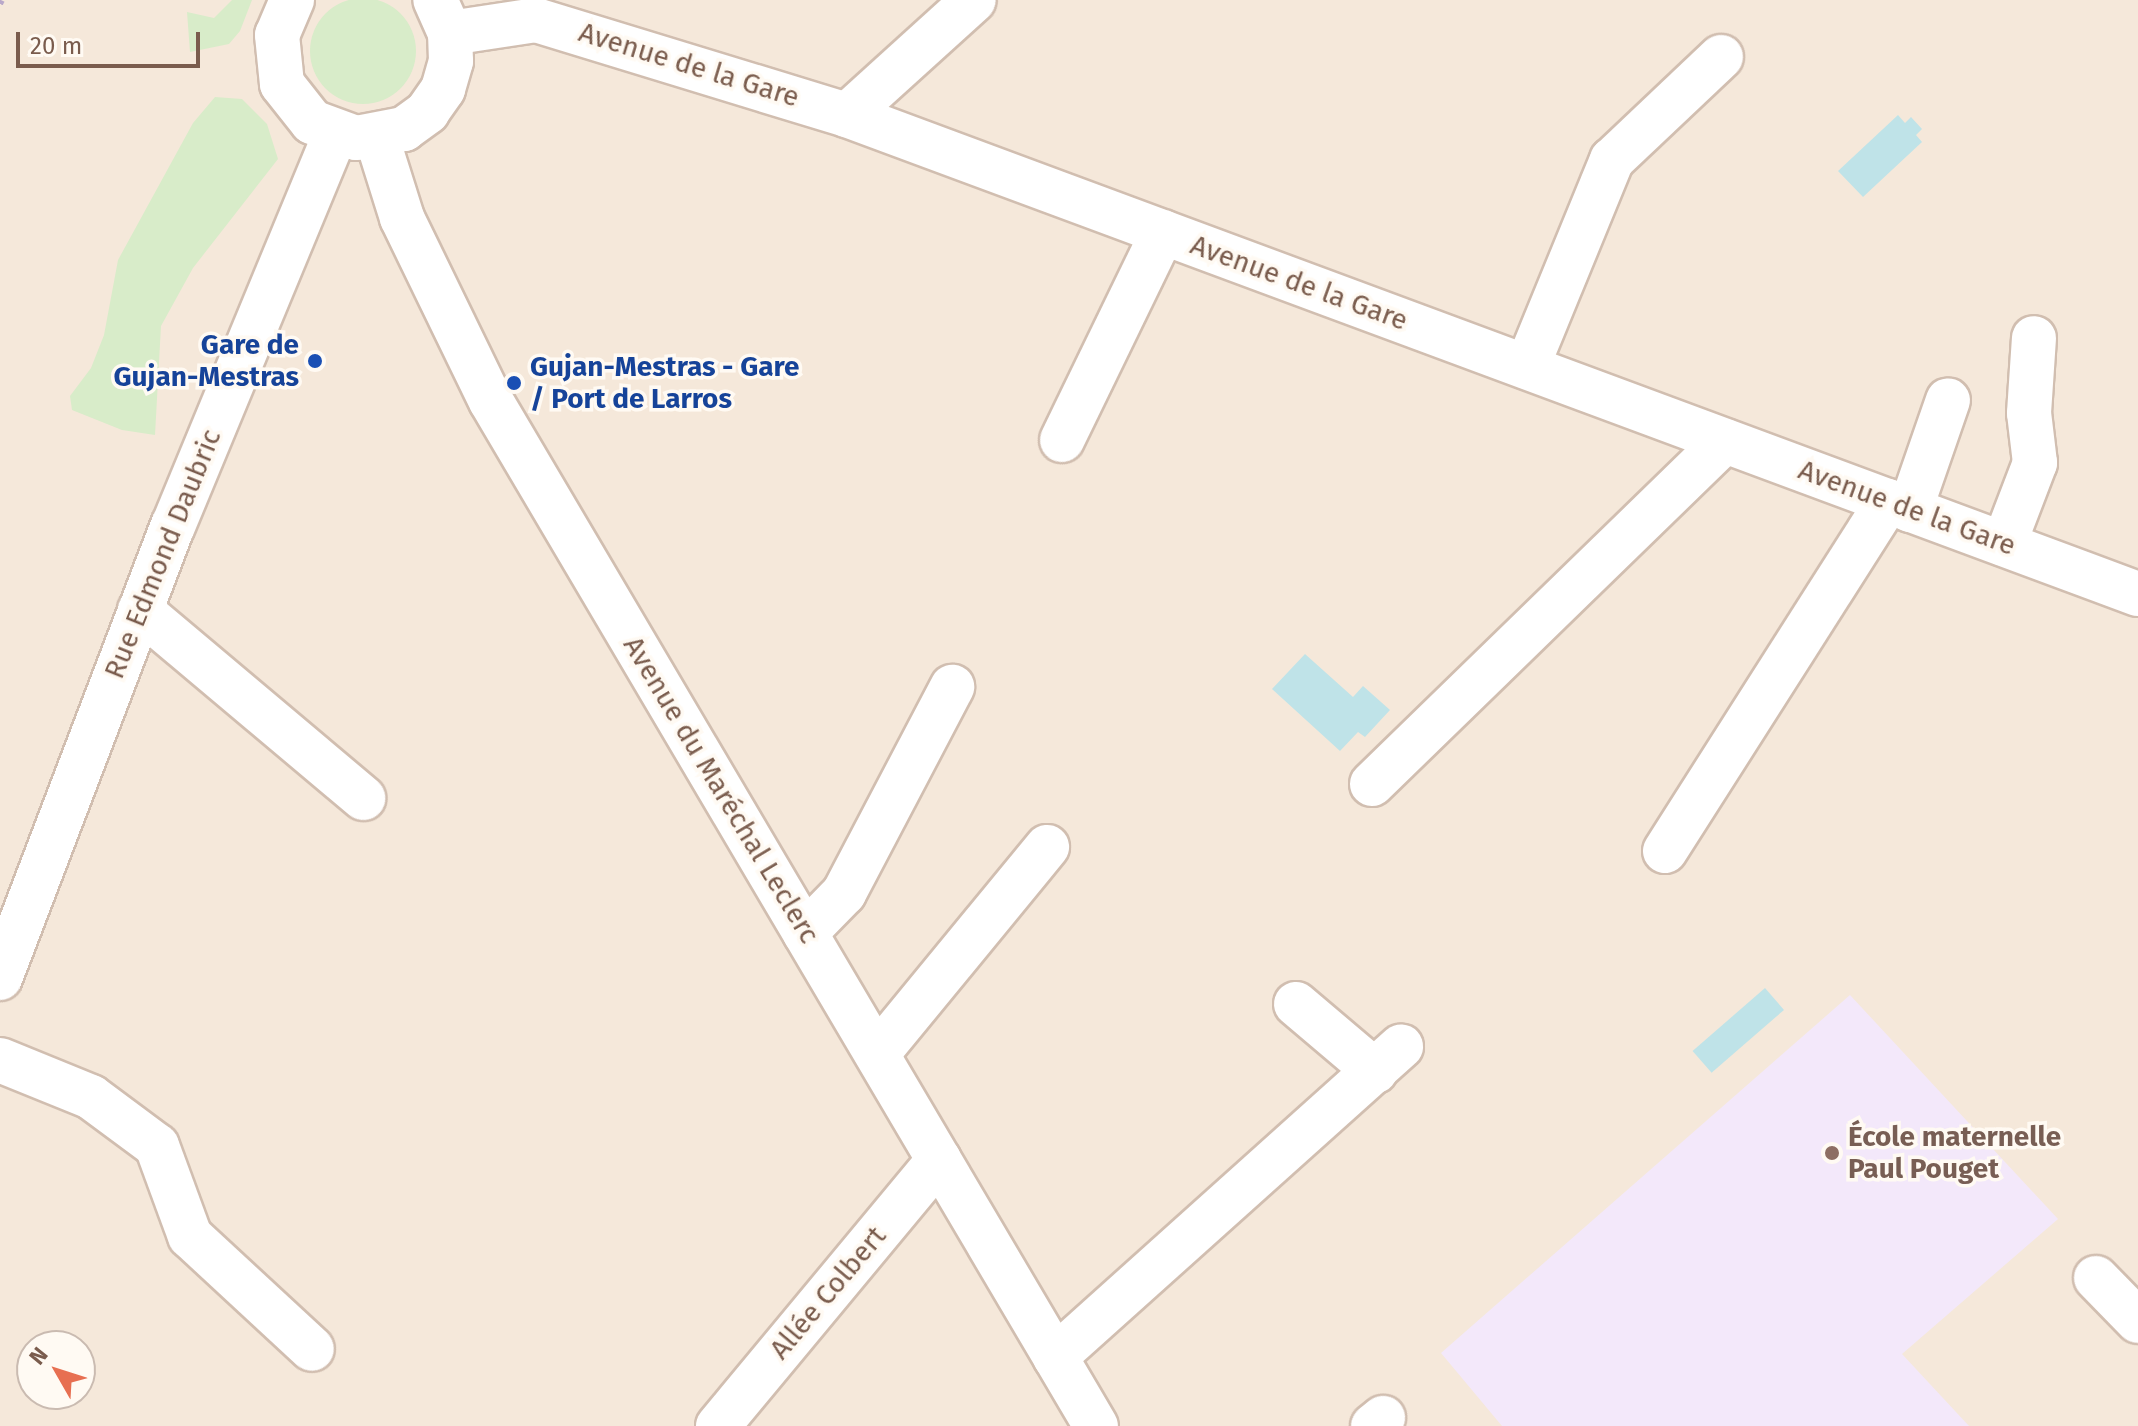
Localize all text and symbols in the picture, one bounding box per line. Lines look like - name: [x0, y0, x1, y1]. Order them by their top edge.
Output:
- scale bar: [20, 16, 204, 66]
- street label: Avenue de la Gare: [575, 16, 803, 114]
- text: 20 m: [30, 32, 82, 60]
- street label: Avenue de la Gare: [1186, 228, 1412, 338]
- place label: Gare de Gujan-Mestras: [114, 328, 299, 394]
- place label: Gujan-Mestras - Gare / Port de Larros: [530, 350, 799, 416]
- marker: Gare de Gujan-Mestras: [306, 352, 324, 370]
- marker: Gujan-Mestras - Gare / Port de Larros: [505, 374, 523, 392]
- street label: Rue Edmond Daubric: [98, 424, 228, 684]
- street label: Avenue de la Gare: [1794, 453, 2020, 563]
- street label: Avenue du Maréchal Leclerc: [616, 630, 826, 950]
- place label: École maternelle Paul Pouget: [1848, 1120, 2061, 1186]
- marker: École maternelle Paul Pouget: [1823, 1144, 1841, 1162]
- street label: Allée Colbert: [763, 1220, 893, 1366]
- north arrow: [16, 1330, 96, 1410]
- text: N: [23, 1342, 54, 1370]

